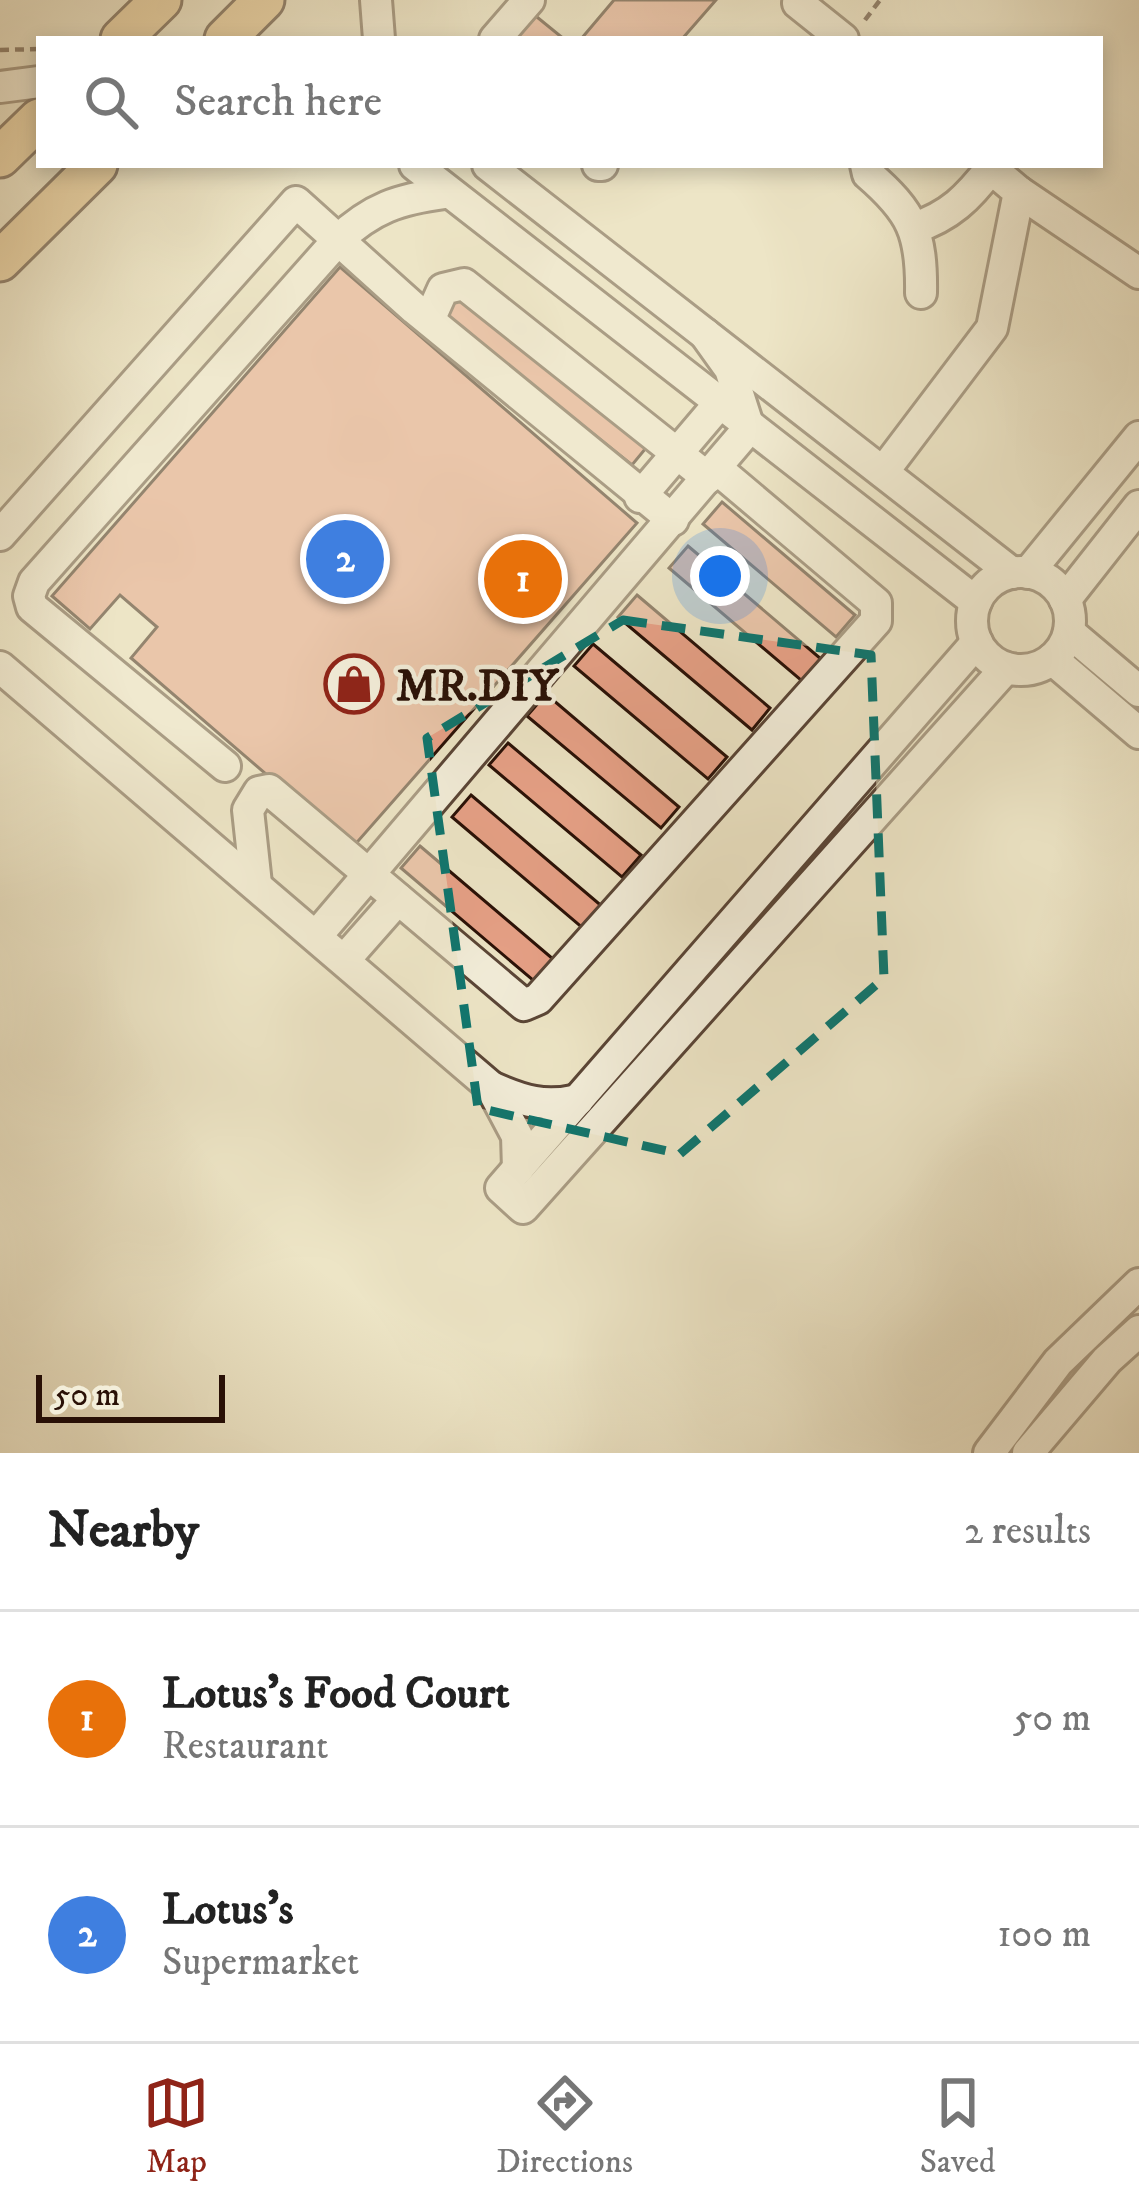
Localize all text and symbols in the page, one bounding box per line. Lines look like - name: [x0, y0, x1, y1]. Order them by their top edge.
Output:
- search box: [36, 36, 1103, 168]
- icon: search: [78, 69, 144, 135]
- text: Search here: [174, 74, 382, 130]
- pin: 2: [306, 514, 384, 604]
- pin: 1: [484, 534, 562, 624]
- your location: [690, 546, 750, 606]
- shop icon: MR.DIY: [323, 653, 385, 715]
- place label: MR.DIY: [396, 659, 560, 715]
- scale bar: [36, 1369, 225, 1422]
- text: 50 m: [54, 1375, 120, 1416]
- text: Nearby: [48, 1499, 199, 1563]
- text: 2 results: [964, 1507, 1091, 1556]
- text: Lotus's Food Court: [162, 1666, 510, 1722]
- text: 1: [80, 1694, 94, 1743]
- text: 50 m: [1013, 1694, 1091, 1743]
- text: Restaurant: [162, 1722, 329, 1771]
- text: Lotus's: [162, 1882, 293, 1938]
- text: 2: [77, 1910, 97, 1959]
- text: 100 m: [997, 1910, 1091, 1959]
- text: Supermarket: [162, 1938, 359, 1987]
- tab: Map: [143, 2070, 209, 2183]
- tab: Directions: [496, 2070, 633, 2183]
- tab: Saved: [920, 2070, 996, 2183]

